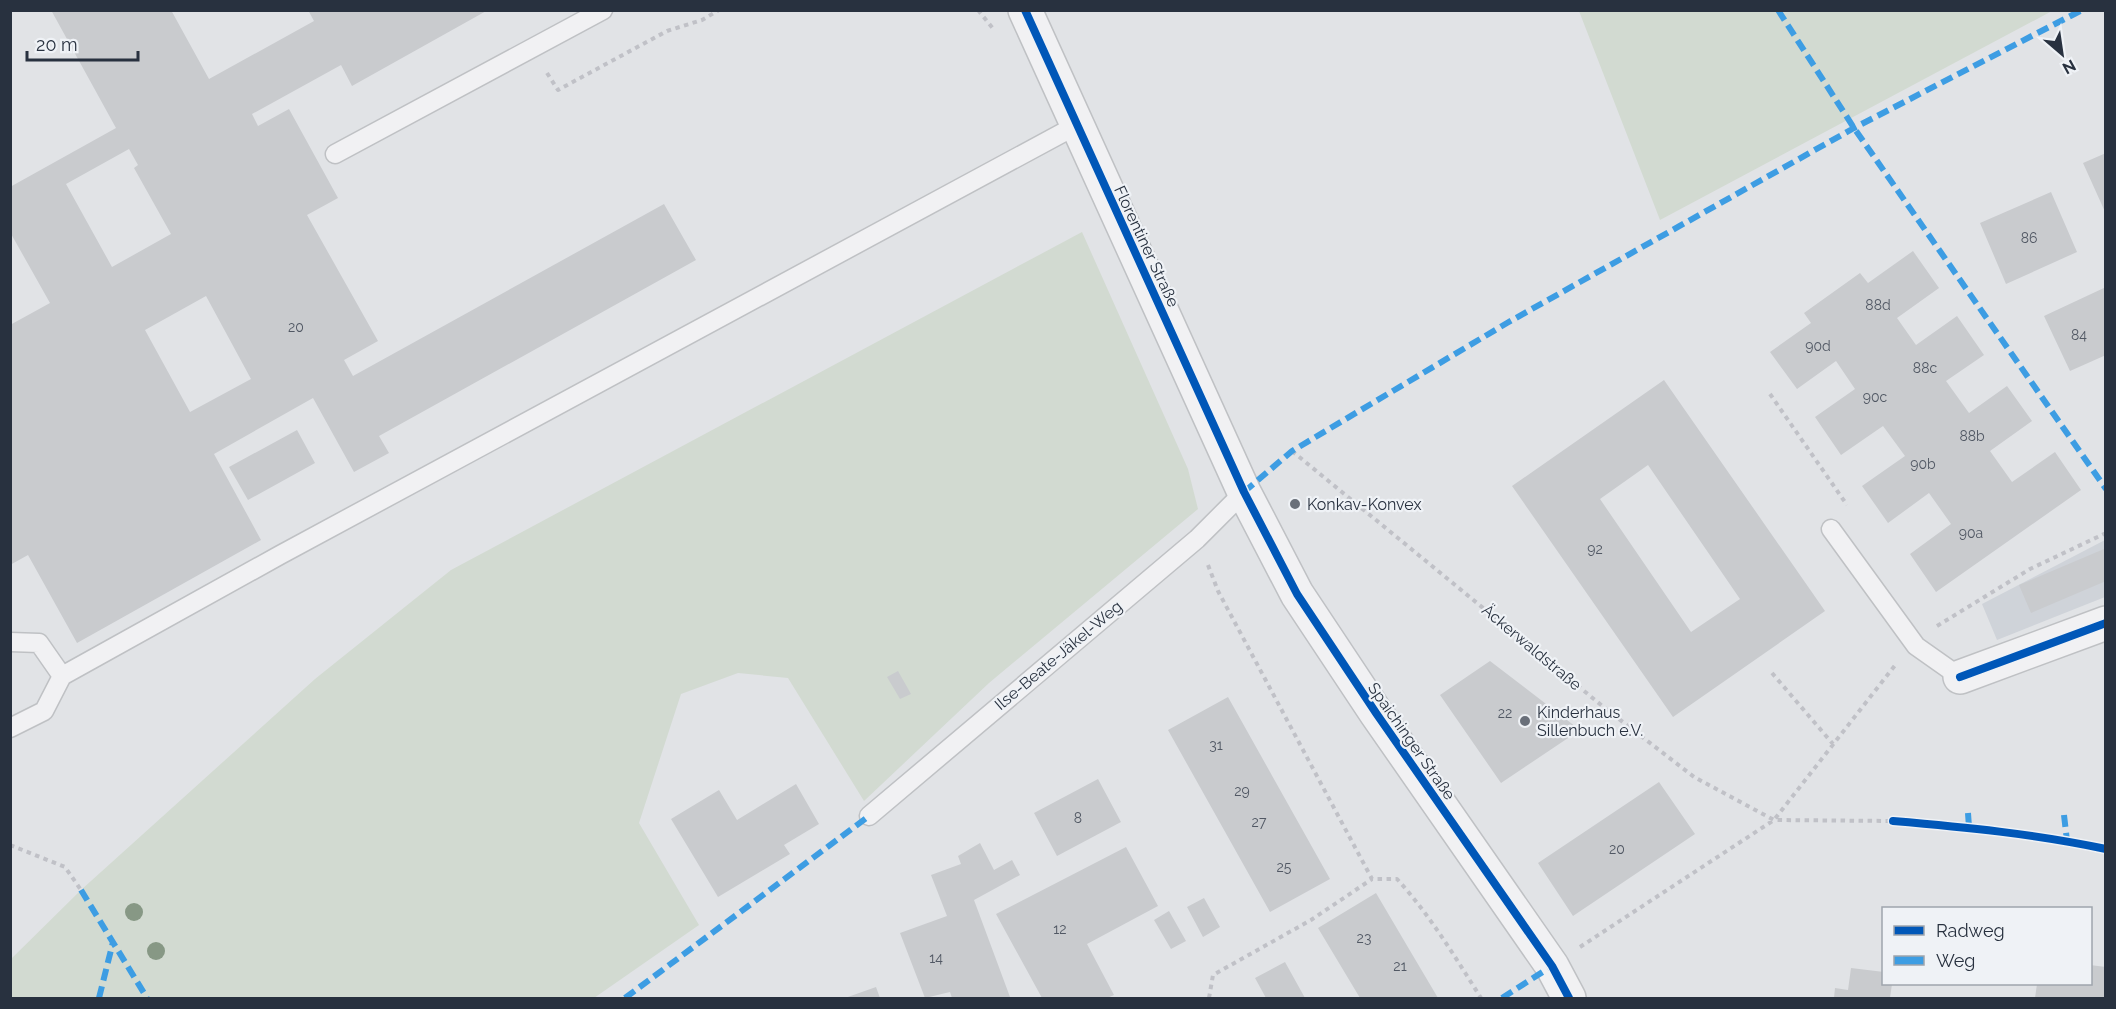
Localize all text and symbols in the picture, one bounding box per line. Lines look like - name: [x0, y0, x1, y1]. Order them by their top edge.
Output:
- scale bar: [27, 24, 138, 62]
- north arrow: [2032, 24, 2092, 84]
- text: 20 m: [36, 34, 78, 55]
- text: N: [2059, 55, 2079, 78]
- street label: Florentiner Straße: [1110, 183, 1183, 310]
- house number: 86: [2021, 230, 2037, 246]
- house number: 88d: [1865, 297, 1891, 313]
- house number: 20: [288, 319, 304, 335]
- house number: 84: [2071, 327, 2087, 343]
- house number: 90d: [1805, 338, 1831, 354]
- house number: 88c: [1913, 360, 1937, 376]
- house number: 90c: [1863, 389, 1888, 405]
- house number: 88b: [1959, 428, 1985, 444]
- house number: 90b: [1910, 456, 1936, 472]
- place label: Konkav-Konvex: [1307, 495, 1421, 514]
- marker: Konkav-Konvex: [1288, 497, 1302, 511]
- house number: 90a: [1959, 525, 1983, 541]
- house number: 92: [1587, 541, 1603, 557]
- street label: Ilse-Beate-Jäkel-Weg: [991, 597, 1126, 714]
- street label: Äckerwaldstraße: [1478, 600, 1586, 694]
- street label: Spaichinger Straße: [1364, 679, 1459, 804]
- place label: Kinderhaus Sillenbuch e.V.: [1537, 703, 1643, 740]
- house number: 22: [1498, 705, 1512, 721]
- marker: Kinderhaus Sillenbuch e.V.: [1518, 714, 1532, 728]
- house number: 31: [1209, 737, 1223, 753]
- house number: 29: [1234, 783, 1250, 799]
- house number: 8: [1074, 810, 1082, 826]
- house number: 27: [1252, 814, 1267, 830]
- house number: 20: [1609, 841, 1625, 857]
- house number: 25: [1277, 859, 1292, 875]
- legend: [1882, 907, 2092, 985]
- text: Radweg: [1936, 920, 2005, 941]
- house number: 12: [1053, 921, 1067, 937]
- house number: 23: [1357, 930, 1371, 946]
- house number: 14: [929, 950, 943, 966]
- text: Weg: [1936, 950, 1975, 971]
- house number: 21: [1393, 958, 1407, 974]

